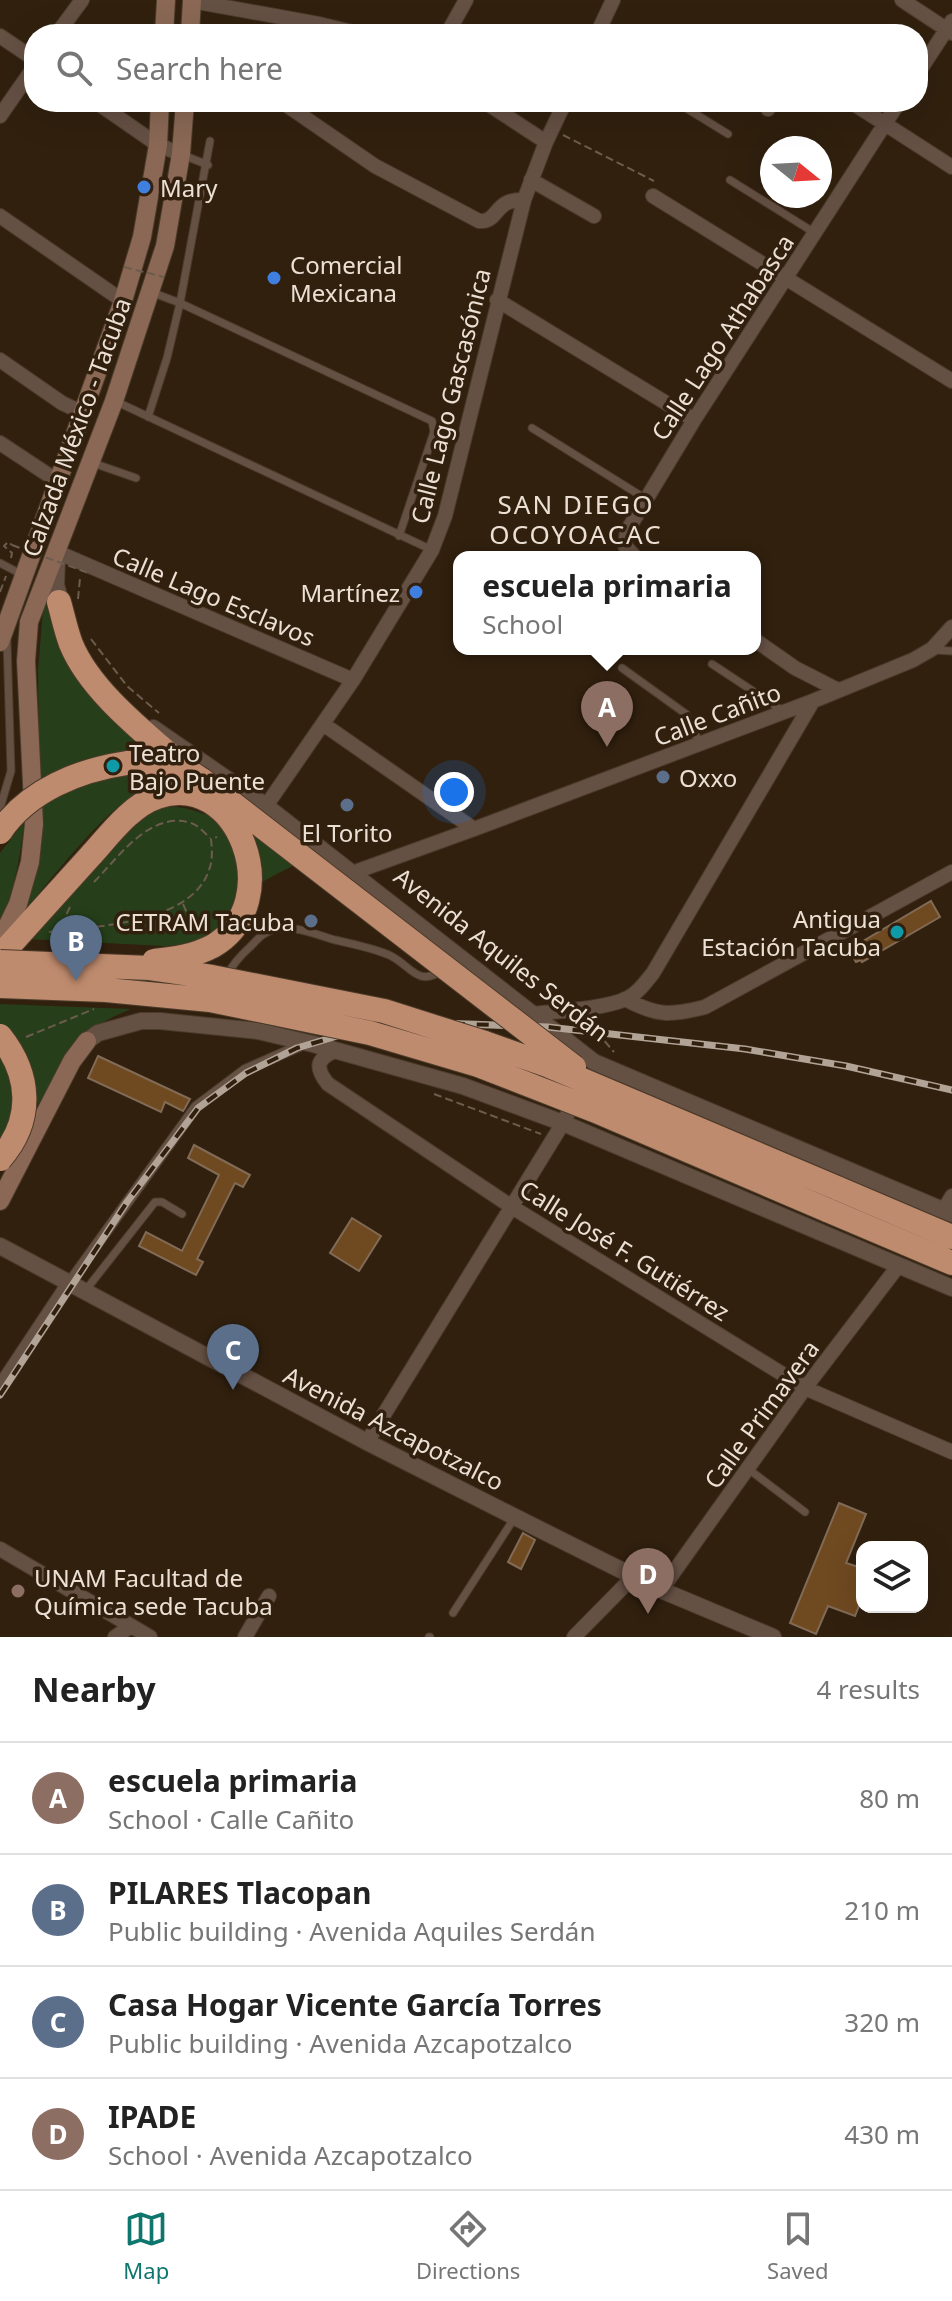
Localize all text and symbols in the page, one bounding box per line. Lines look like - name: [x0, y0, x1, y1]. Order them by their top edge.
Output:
- search box: [24, 24, 928, 112]
- icon: search: [52, 46, 96, 90]
- text: Search here: [116, 48, 283, 89]
- north arrow: [760, 136, 832, 208]
- place label: Mary: [160, 171, 218, 204]
- marker: Mary: [135, 178, 153, 196]
- street label: Calle Lago Athabasca: [643, 228, 801, 446]
- place label: Comercial Mexicana: [290, 248, 402, 309]
- street label: Calle Lago Gascasónica: [402, 265, 498, 527]
- marker: Comercial Mexicana: [265, 269, 283, 287]
- street label: Calzada México - Tacuba: [14, 293, 138, 561]
- district label: SAN DIEGO OCOYOACAC: [489, 486, 663, 552]
- street label: Calle Lago Esclavos: [108, 538, 320, 654]
- popup: [453, 551, 761, 655]
- text: escuela primaria: [482, 565, 732, 606]
- place label: Martínez: [301, 576, 400, 609]
- marker: Martínez: [407, 583, 425, 601]
- text: School: [482, 606, 563, 642]
- street label: Calle Cañito: [649, 675, 785, 753]
- pin: A: [581, 681, 633, 747]
- place label: Teatro Bajo Puente: [129, 736, 265, 797]
- marker: Teatro Bajo Puente: [104, 757, 122, 775]
- place label: Oxxo: [679, 761, 737, 794]
- marker: Oxxo: [654, 768, 672, 786]
- your location: [434, 772, 474, 812]
- marker: El Torito: [338, 796, 356, 814]
- place label: El Torito: [301, 816, 393, 849]
- street label: Avenida Aquiles Serdán: [388, 860, 616, 1048]
- place label: Antigua Estación Tacuba: [701, 902, 881, 963]
- place label: CETRAM Tacuba: [115, 905, 295, 938]
- marker: CETRAM Tacuba: [302, 912, 320, 930]
- pin: B: [50, 915, 102, 981]
- marker: Antigua Estación Tacuba: [888, 923, 906, 941]
- street label: Calle José F. Gutiérrez: [514, 1172, 736, 1328]
- pin: C: [207, 1324, 259, 1390]
- street label: Calle Primavera: [696, 1333, 826, 1495]
- street label: Avenida Azcapotzalco: [278, 1358, 510, 1498]
- map controls: [856, 1541, 928, 1613]
- button: layers: [856, 1541, 928, 1613]
- pin: D: [622, 1548, 674, 1614]
- place label: UNAM Facultad de Química sede Tacuba: [34, 1561, 273, 1622]
- marker: UNAM Facultad de Química sede Tacuba: [9, 1582, 27, 1600]
- text: Nearby: [32, 1666, 156, 1712]
- text: 4 results: [816, 1671, 920, 1707]
- text: escuela primaria: [108, 1760, 357, 1801]
- text: A: [49, 1780, 67, 1816]
- text: 80 m: [859, 1780, 920, 1816]
- text: School · Calle Cañito: [108, 1801, 354, 1837]
- text: PILARES Tlacopan: [108, 1872, 372, 1913]
- text: B: [49, 1892, 67, 1928]
- text: 210 m: [844, 1892, 920, 1928]
- text: Public building · Avenida Aquiles Serdán: [108, 1913, 596, 1949]
- text: Casa Hogar Vicente García Torres: [108, 1984, 602, 2025]
- text: C: [50, 2004, 66, 2040]
- text: 320 m: [844, 2004, 920, 2040]
- text: Public building · Avenida Azcapotzalco: [108, 2025, 573, 2061]
- text: IPADE: [108, 2096, 196, 2137]
- text: D: [48, 2116, 68, 2152]
- text: 430 m: [844, 2116, 920, 2152]
- text: School · Avenida Azcapotzalco: [108, 2137, 473, 2173]
- tab: Map: [123, 2207, 169, 2285]
- tab: Directions: [416, 2207, 520, 2285]
- tab: Saved: [767, 2207, 829, 2285]

